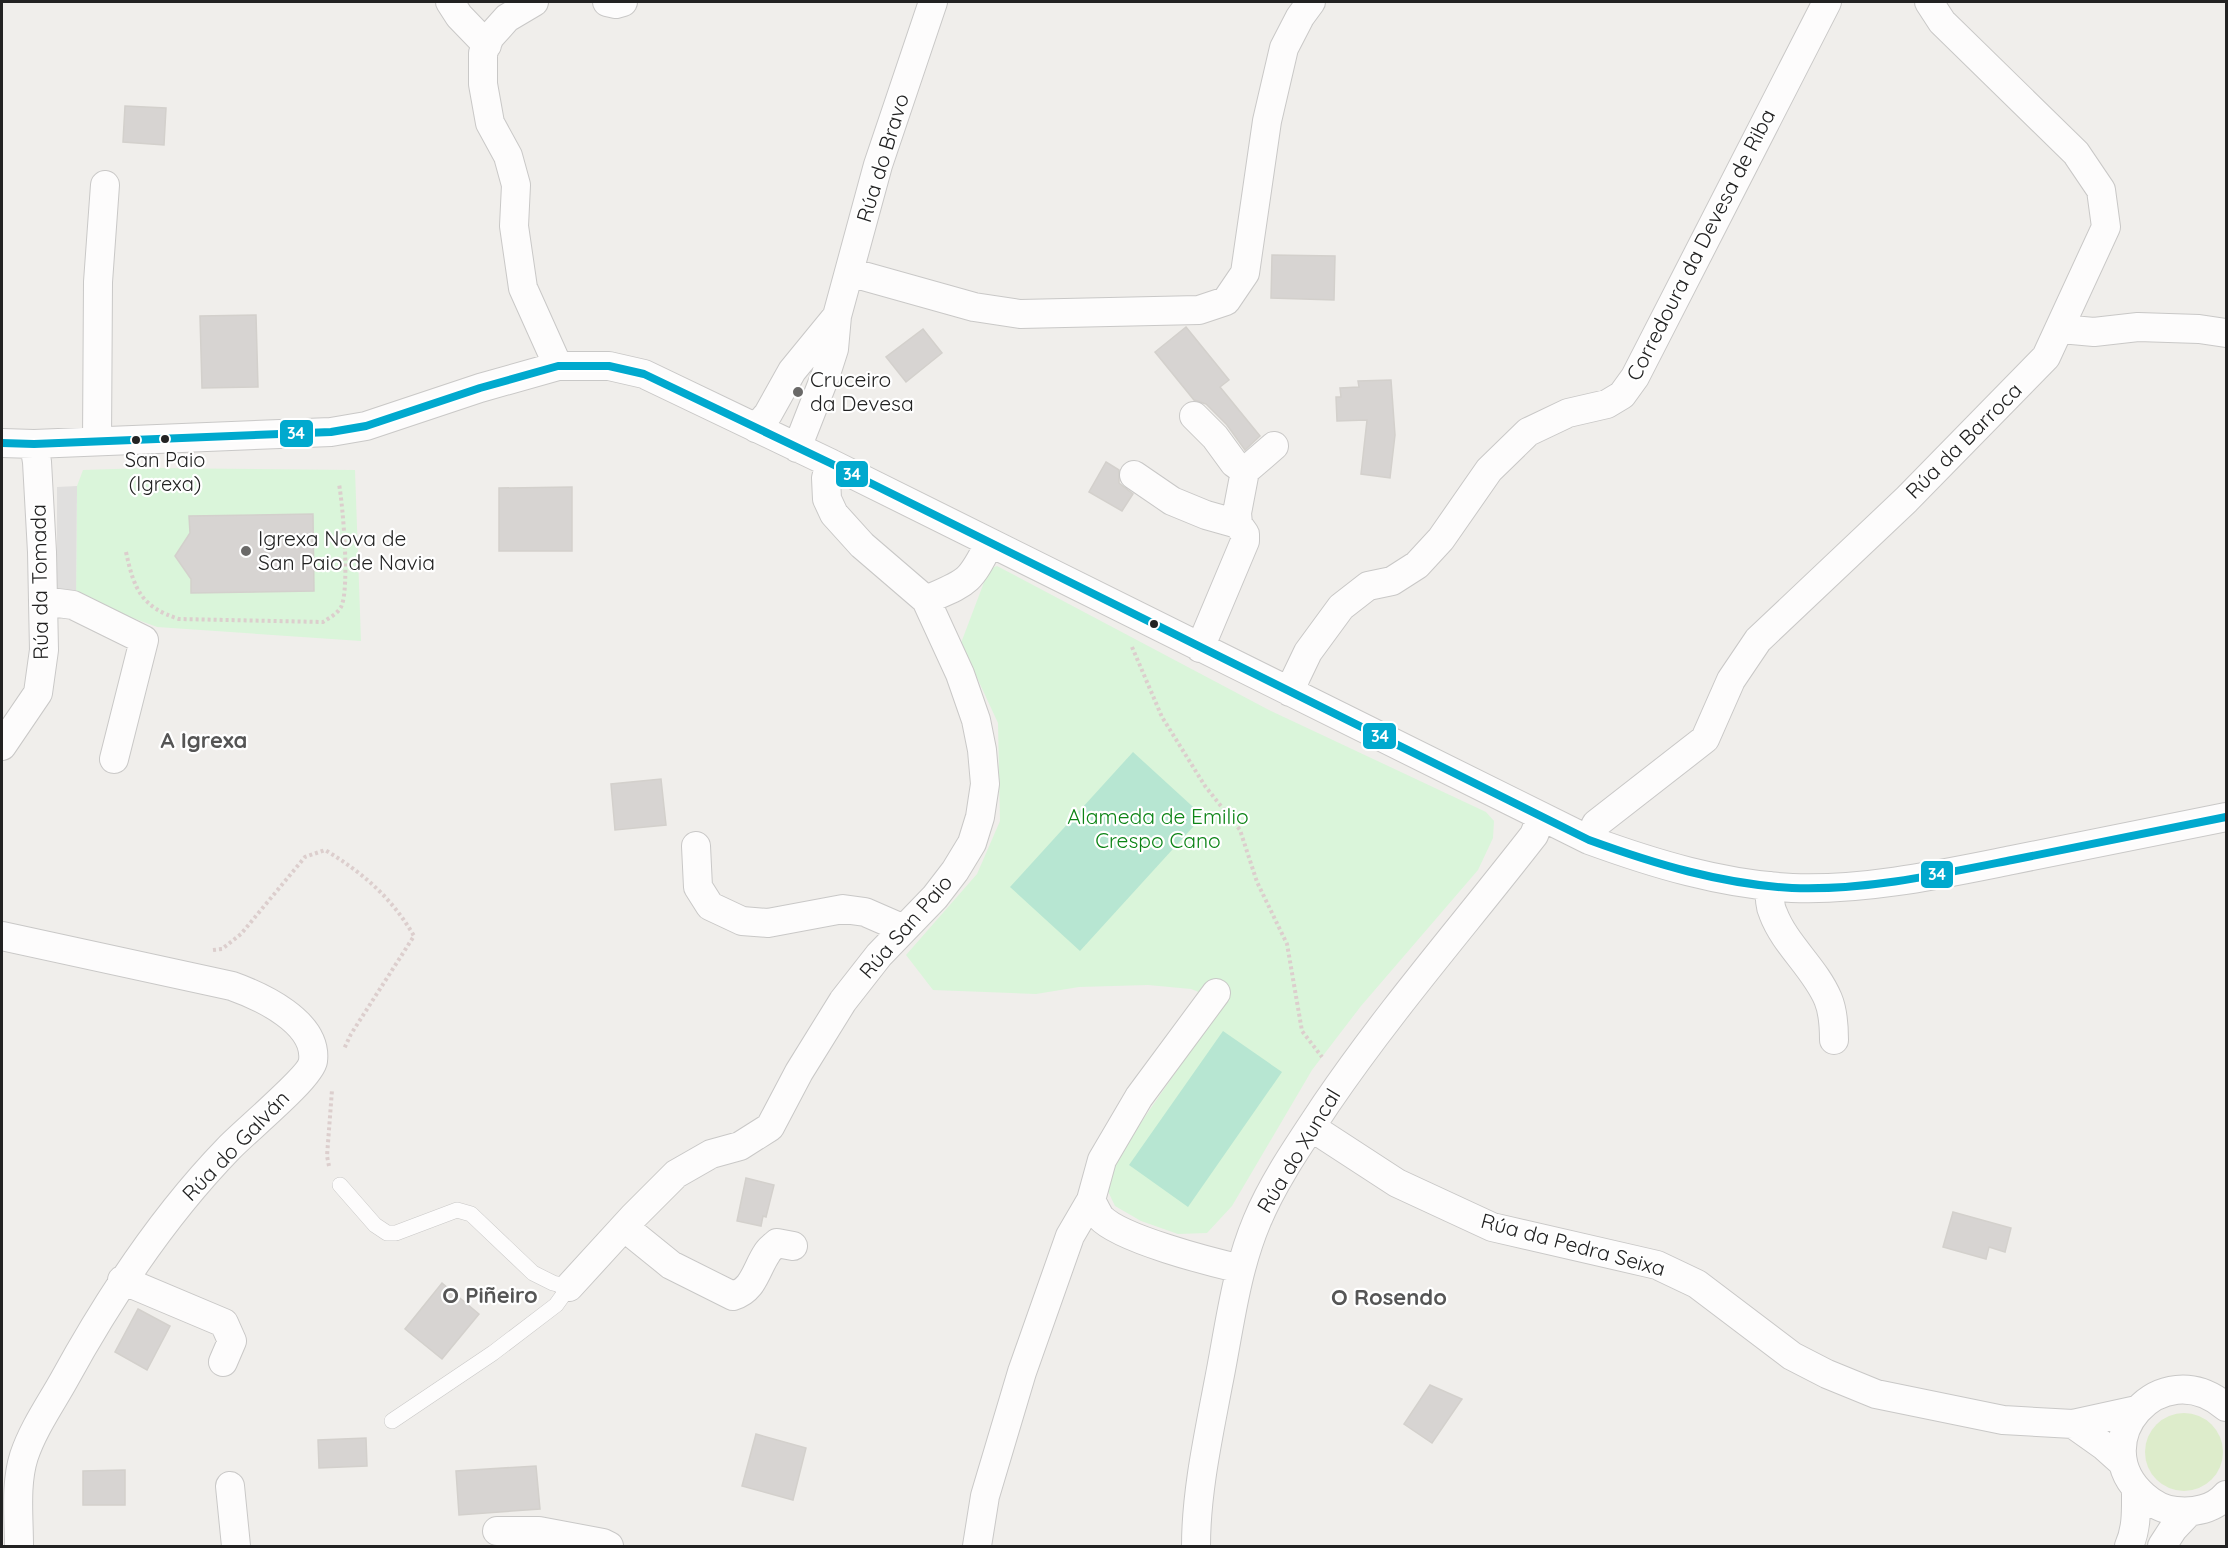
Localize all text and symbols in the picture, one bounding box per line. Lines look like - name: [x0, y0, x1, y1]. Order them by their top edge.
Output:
- street label: Rúa do Bravo: [850, 90, 914, 225]
- street label: Corredoura da Devesa de Riba: [1620, 104, 1780, 385]
- place label: Cruceiro da Devesa: [810, 366, 914, 416]
- street label: Rúa da Barroca: [1900, 377, 2027, 504]
- marker: Cruceiro da Devesa: [791, 385, 805, 399]
- line badge: 34: [279, 419, 314, 448]
- text: 34: [287, 423, 306, 443]
- marker: San Paio (Igrexa): [159, 433, 171, 445]
- unlabelled marker: [130, 434, 142, 446]
- place label: San Paio (Igrexa): [125, 447, 205, 496]
- line badge: 34: [835, 460, 869, 488]
- text: 34: [843, 464, 862, 484]
- street label: Rúa da Tomada: [25, 504, 53, 660]
- place label: Igrexa Nova de San Paio de Navia: [258, 525, 435, 575]
- marker: Igrexa Nova de San Paio de Navia: [239, 544, 253, 558]
- unlabelled marker: [1148, 618, 1160, 630]
- line badge: 34: [1362, 722, 1397, 750]
- district label: A Igrexa: [161, 726, 247, 754]
- text: 34: [1371, 726, 1390, 746]
- park label: Alameda de Emilio Crespo Cano: [1067, 803, 1249, 853]
- line badge: 34: [1920, 860, 1954, 889]
- text: 34: [1928, 864, 1947, 884]
- street label: Rúa San Paio: [853, 869, 957, 984]
- street label: Rúa do Xuncal: [1251, 1084, 1345, 1217]
- street label: Rúa do Galván: [176, 1085, 294, 1206]
- street label: Rúa da Pedra Seixa: [1478, 1207, 1668, 1281]
- district label: O Piñeiro: [442, 1281, 538, 1309]
- district label: O Rosendo: [1331, 1283, 1447, 1311]

